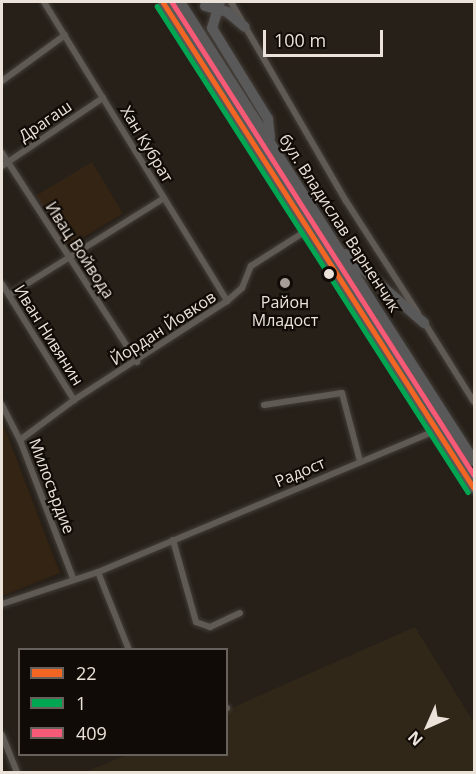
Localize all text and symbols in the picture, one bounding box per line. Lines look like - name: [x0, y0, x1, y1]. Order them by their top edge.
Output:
- scale bar: [266, 18, 386, 56]
- text: 100 m: [274, 28, 326, 52]
- street label: Драгаш: [15, 96, 75, 146]
- street label: Хан Кубрат: [117, 102, 177, 186]
- street label: бул. Владислав Варненчик: [275, 130, 405, 316]
- street label: Ивац Войвода: [42, 198, 118, 302]
- unlabelled marker: [323, 268, 335, 280]
- marker: Район Младост: [278, 276, 292, 290]
- street label: Иван Нивянин: [10, 281, 88, 389]
- street label: Йордан Йовков: [107, 287, 219, 369]
- place label: Район Младост: [252, 292, 318, 330]
- street label: Милосърдие: [25, 436, 79, 536]
- street label: Радост: [272, 453, 328, 491]
- legend: [18, 648, 228, 756]
- text: 22: [76, 661, 97, 685]
- text: 1: [76, 691, 86, 715]
- north arrow: [398, 696, 458, 756]
- text: 409: [76, 721, 107, 745]
- text: N: [403, 726, 428, 751]

